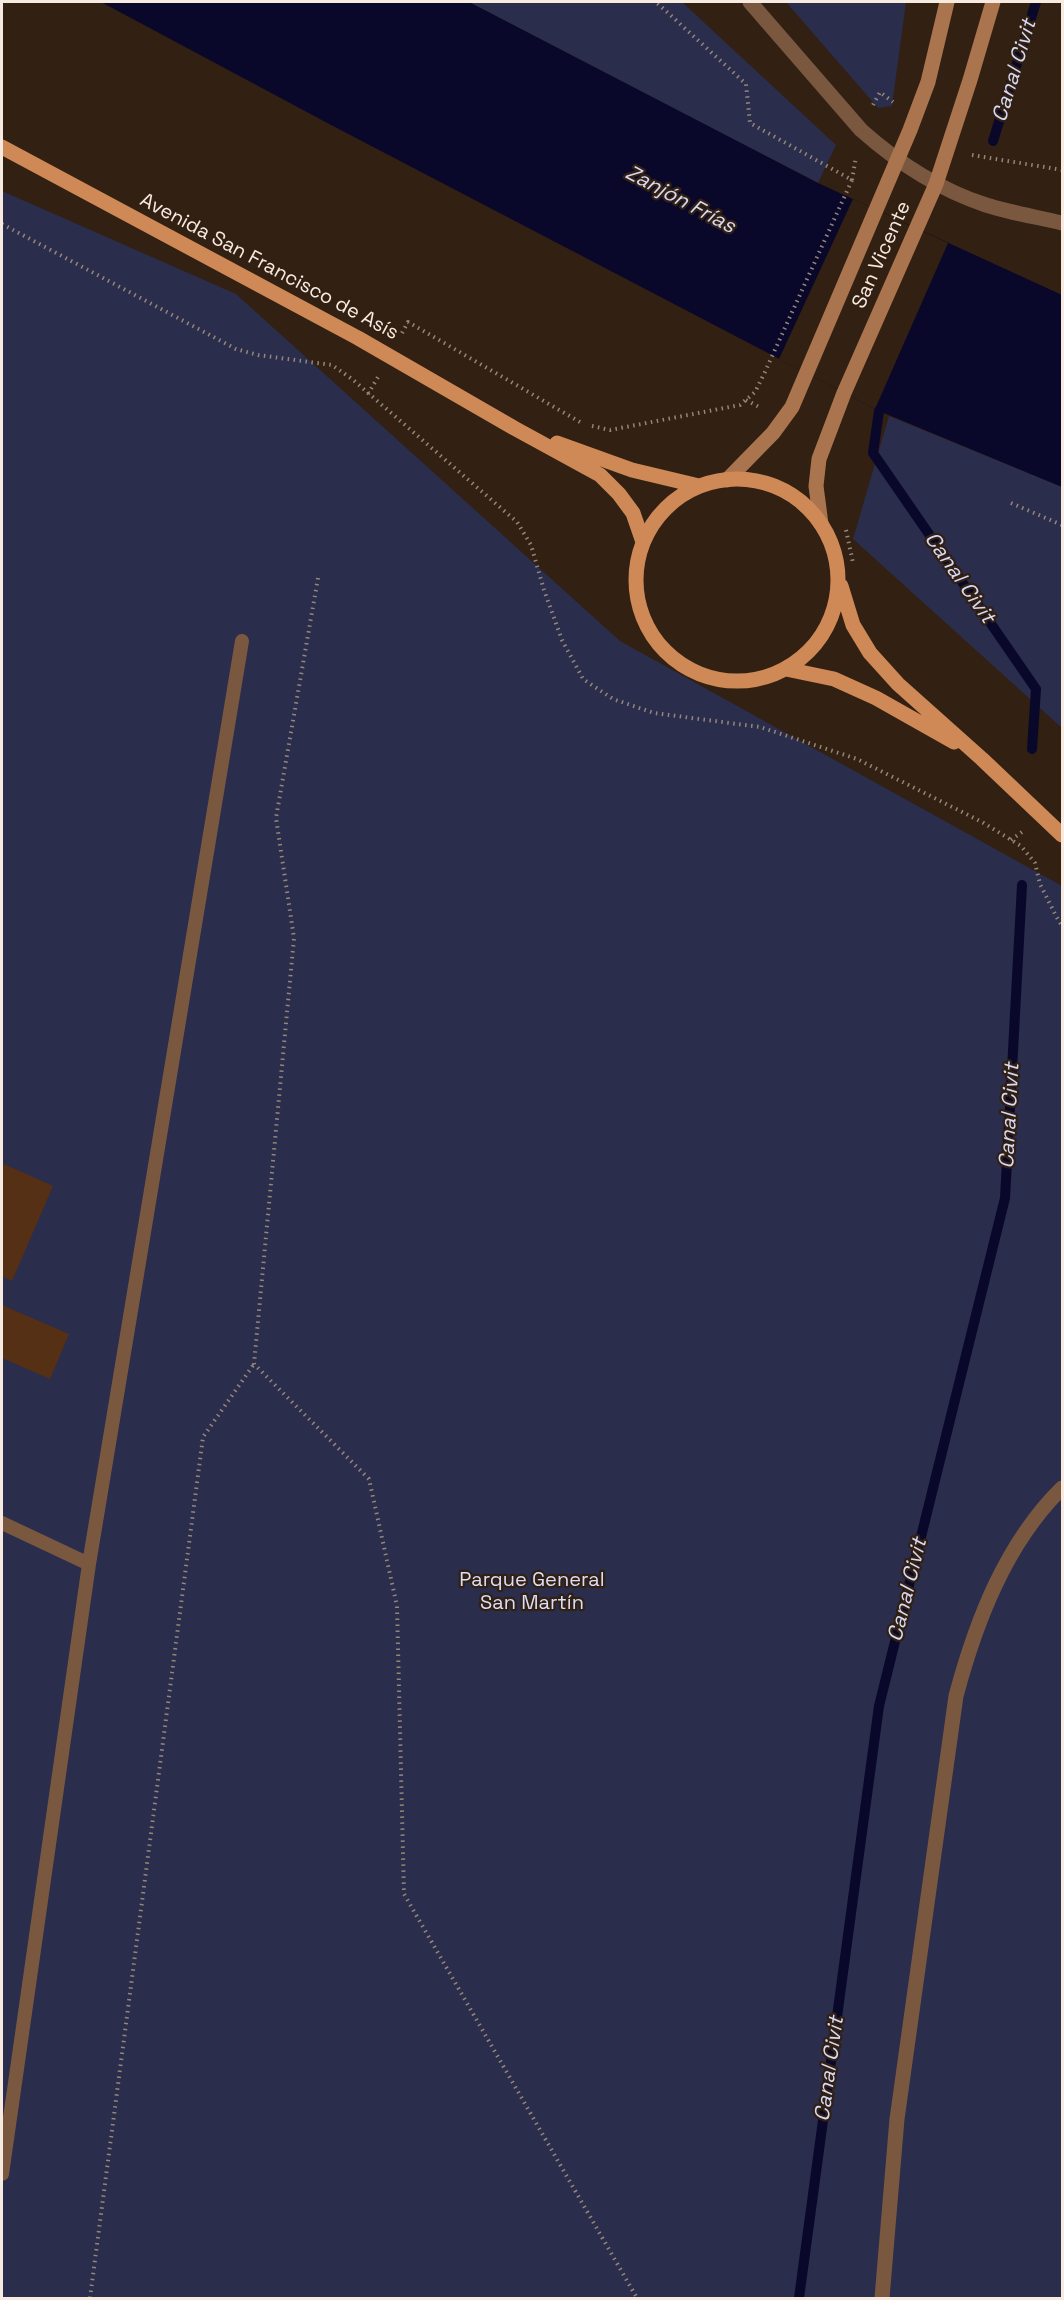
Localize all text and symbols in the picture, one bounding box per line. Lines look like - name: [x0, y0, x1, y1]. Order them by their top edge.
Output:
- water label: Canal Civit: [987, 17, 1043, 125]
- water label: Zanjón Frías: [621, 160, 739, 240]
- street label: Avenida San Francisco de Asís: [136, 188, 402, 346]
- street label: San Vicente: [848, 198, 916, 312]
- water label: Canal Civit: [918, 527, 1000, 629]
- water label: Canal Civit: [995, 1063, 1025, 1169]
- water label: Canal Civit: [883, 1536, 933, 1644]
- park label: Parque General San Martín: [459, 1569, 605, 1616]
- water label: Canal Civit: [810, 2015, 850, 2123]

